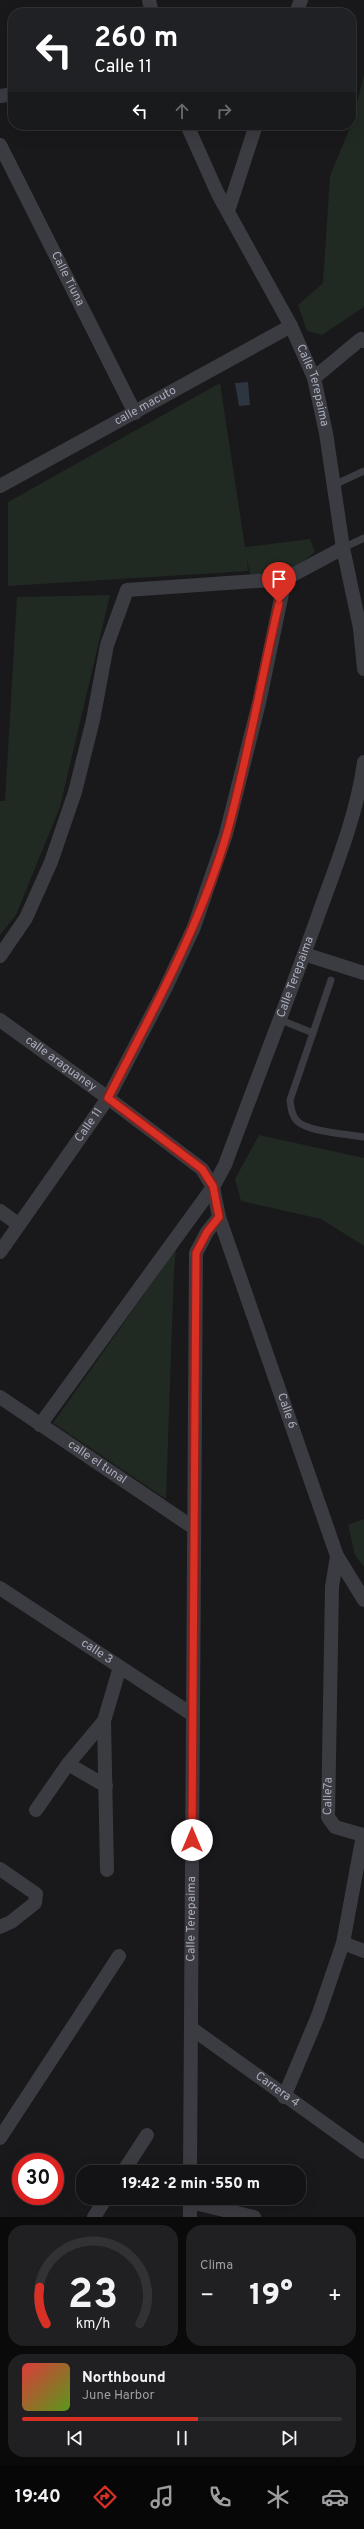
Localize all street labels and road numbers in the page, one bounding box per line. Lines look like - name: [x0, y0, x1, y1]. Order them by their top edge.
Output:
- street label: Calle Tiuna: [47, 249, 88, 309]
- street label: Calle Terepaima: [292, 342, 332, 428]
- street label: calle macuto: [112, 382, 180, 429]
- street label: Calle Terepaima: [273, 934, 318, 1020]
- street label: calle araguaney: [22, 1033, 100, 1095]
- street label: Calle 11: [71, 1105, 107, 1146]
- street label: Calle 6: [273, 1391, 300, 1431]
- street label: calle el tunal: [64, 1437, 129, 1488]
- street label: calle 3: [78, 1635, 116, 1668]
- street label: Calle7a: [320, 1777, 337, 1815]
- street label: Calle Terepaima: [183, 1876, 200, 1962]
- street label: Carrera 4: [252, 2068, 302, 2111]

